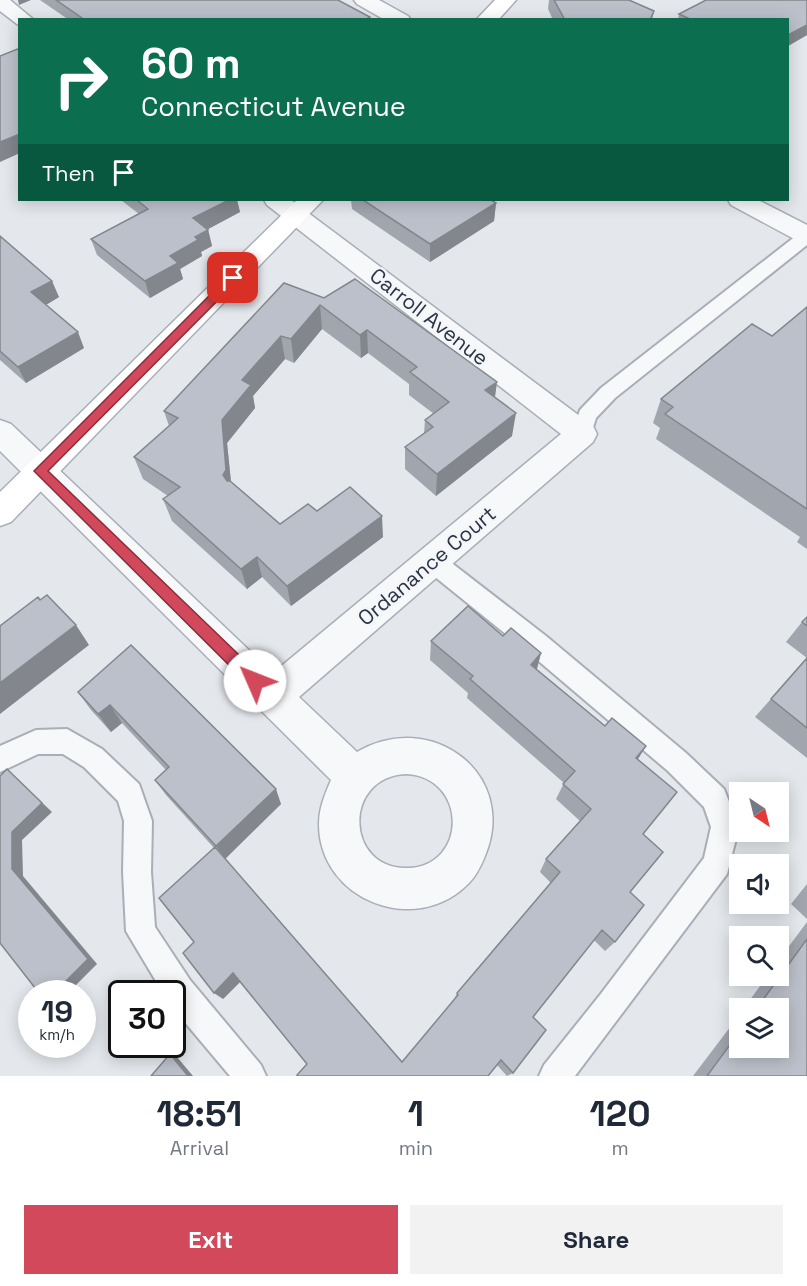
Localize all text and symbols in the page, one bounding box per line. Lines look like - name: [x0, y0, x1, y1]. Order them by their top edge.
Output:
- text: 60 m: [141, 37, 241, 90]
- icon: right: [42, 42, 120, 120]
- text: Connecticut Avenue: [141, 89, 406, 124]
- icon: arrive: [107, 156, 140, 189]
- text: Then: [42, 159, 95, 187]
- pin: [207, 252, 258, 303]
- icon: arrive: [216, 261, 249, 294]
- street label: Carroll Avenue: [364, 262, 494, 371]
- street label: Ordanance Court: [352, 500, 501, 631]
- position arrow: [223, 649, 287, 713]
- north arrow: [729, 782, 789, 842]
- map controls: [729, 782, 789, 1058]
- button: sound: [729, 854, 789, 914]
- button: search: [729, 926, 789, 986]
- speed limit sign: 30: [108, 980, 186, 1058]
- text: 19: [41, 992, 73, 1031]
- button: layers: [729, 998, 789, 1058]
- text: km/h: [39, 1025, 75, 1044]
- text: 18:51: [156, 1091, 242, 1137]
- text: 1: [408, 1091, 424, 1137]
- text: 120: [590, 1091, 651, 1137]
- text: Arrival: [170, 1135, 229, 1161]
- text: min: [399, 1135, 433, 1161]
- text: m: [611, 1135, 629, 1161]
- button: Exit: [24, 1205, 398, 1274]
- button: Share: [410, 1205, 783, 1274]

